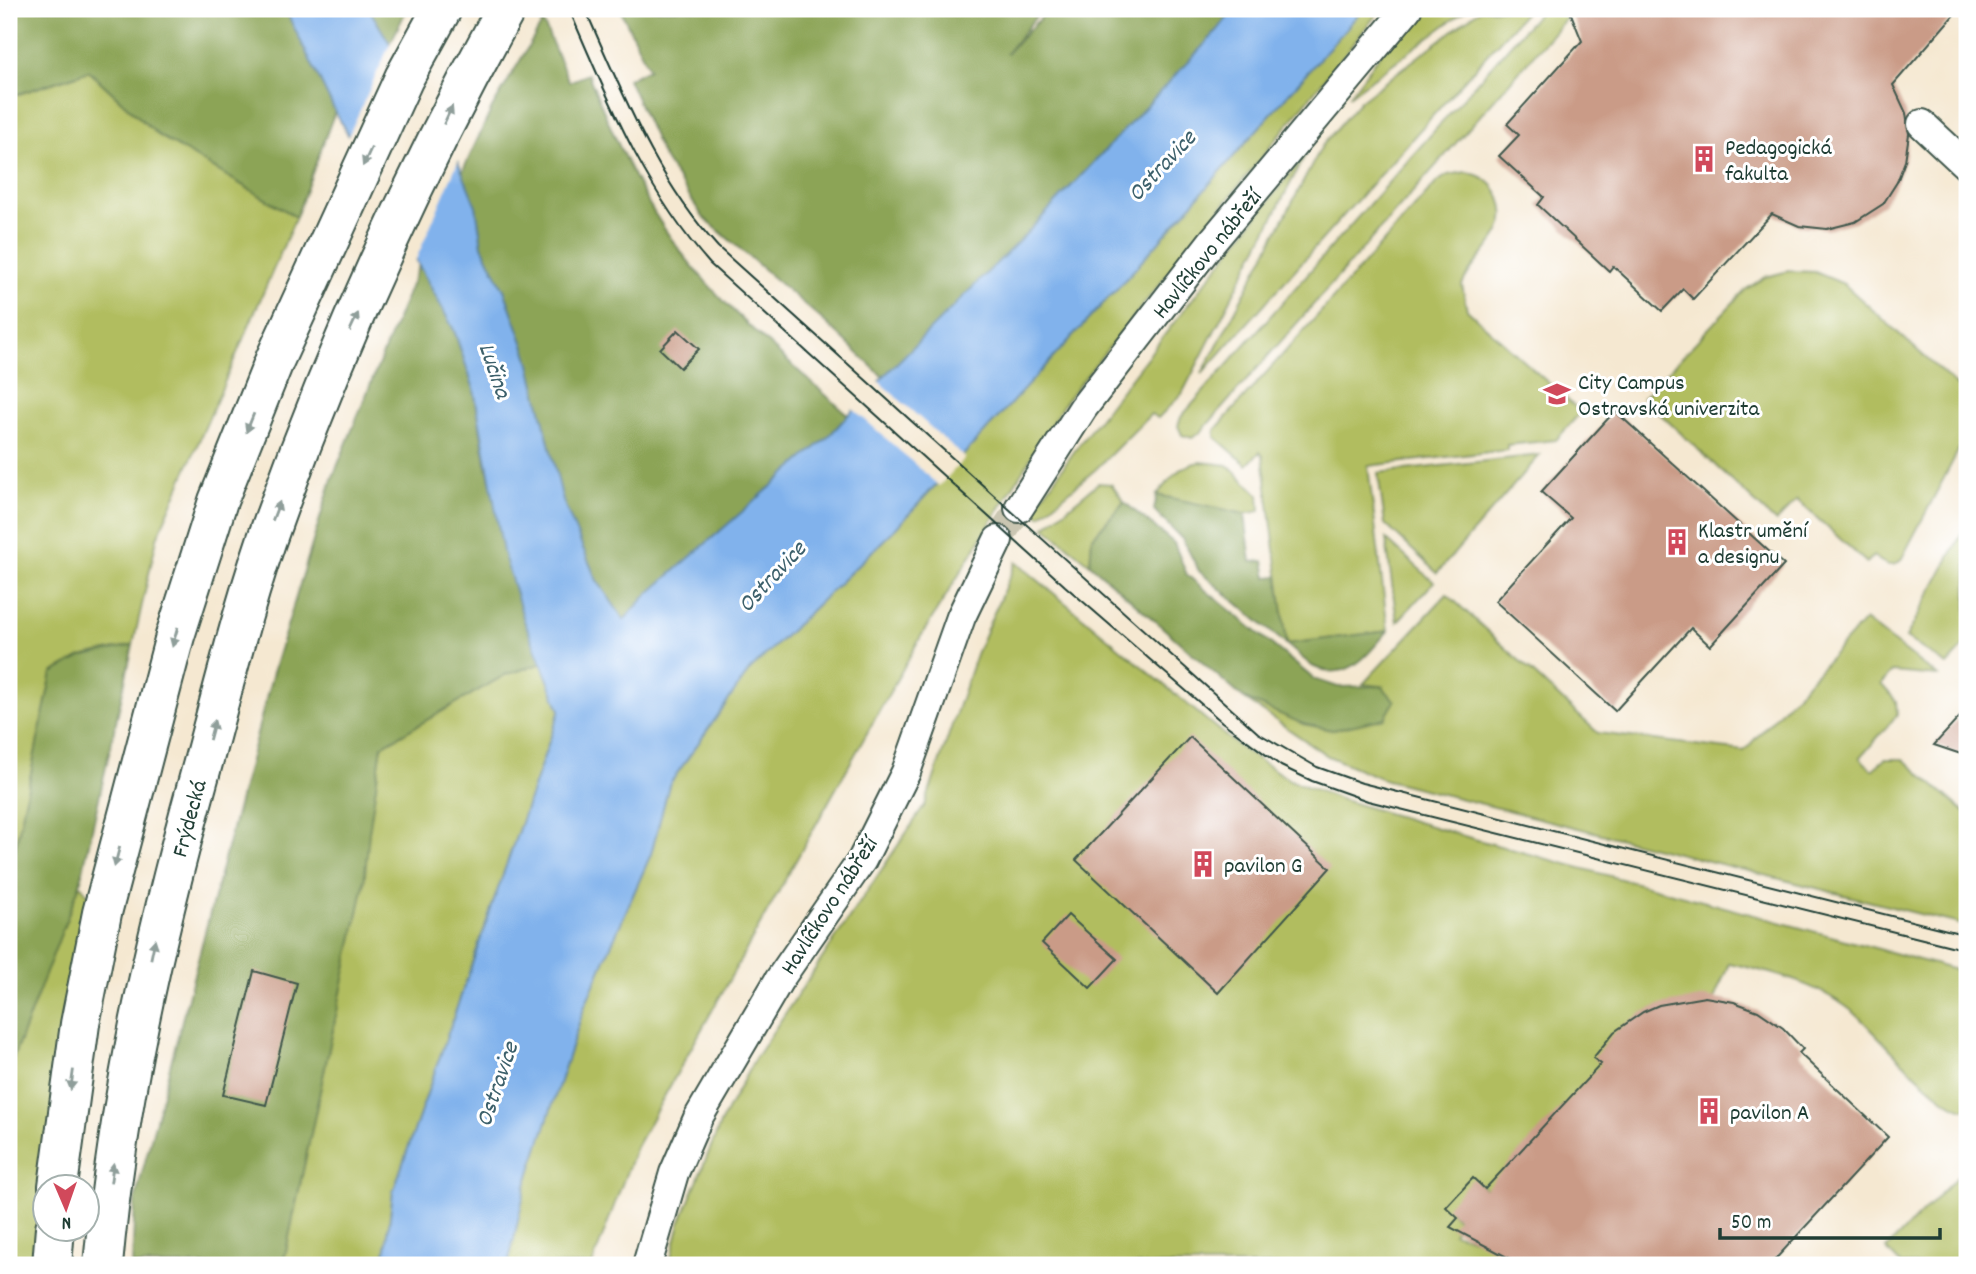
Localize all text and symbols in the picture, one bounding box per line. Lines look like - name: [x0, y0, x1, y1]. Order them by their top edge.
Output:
- one-way arrow: [443, 105, 454, 125]
- water label: Ostravice: [1121, 122, 1206, 211]
- place label: Pedagogická fakulta: [1725, 133, 1832, 192]
- building icon: Pedagogická fakulta: [1689, 144, 1719, 174]
- one-way arrow: [361, 147, 373, 167]
- street label: Havlíčkovo nábřeží: [1146, 182, 1273, 327]
- one-way arrow: [349, 311, 360, 332]
- water label: Lučina: [468, 339, 519, 405]
- place label: City Campus Ostravská univerzita: [1578, 368, 1761, 427]
- school or university icon: City Campus Ostravská univerzita: [1542, 379, 1572, 409]
- one-way arrow: [244, 412, 255, 433]
- one-way arrow: [271, 501, 282, 522]
- place label: Klastr umění a designu: [1698, 516, 1809, 575]
- building icon: Klastr umění a designu: [1662, 527, 1692, 557]
- water label: Ostravice: [731, 533, 816, 622]
- one-way arrow: [169, 627, 179, 648]
- one-way arrow: [207, 718, 218, 740]
- street label: Frýdecká: [165, 776, 218, 861]
- street label: Havlíčkovo nábřeží: [774, 830, 889, 982]
- one-way arrow: [111, 847, 122, 869]
- building icon: pavilon G: [1188, 849, 1218, 879]
- place label: pavilon G: [1224, 851, 1302, 884]
- one-way arrow: [148, 938, 159, 960]
- water label: Ostravice: [469, 1037, 530, 1132]
- one-way arrow: [67, 1070, 78, 1092]
- building icon: pavilon A: [1694, 1096, 1724, 1126]
- place label: pavilon A: [1730, 1098, 1809, 1131]
- one-way arrow: [107, 1162, 118, 1184]
- north arrow: [32, 1172, 102, 1242]
- scale bar: [1720, 1197, 1941, 1241]
- text: N: [61, 1208, 72, 1235]
- text: 50 m: [1731, 1209, 1771, 1239]

